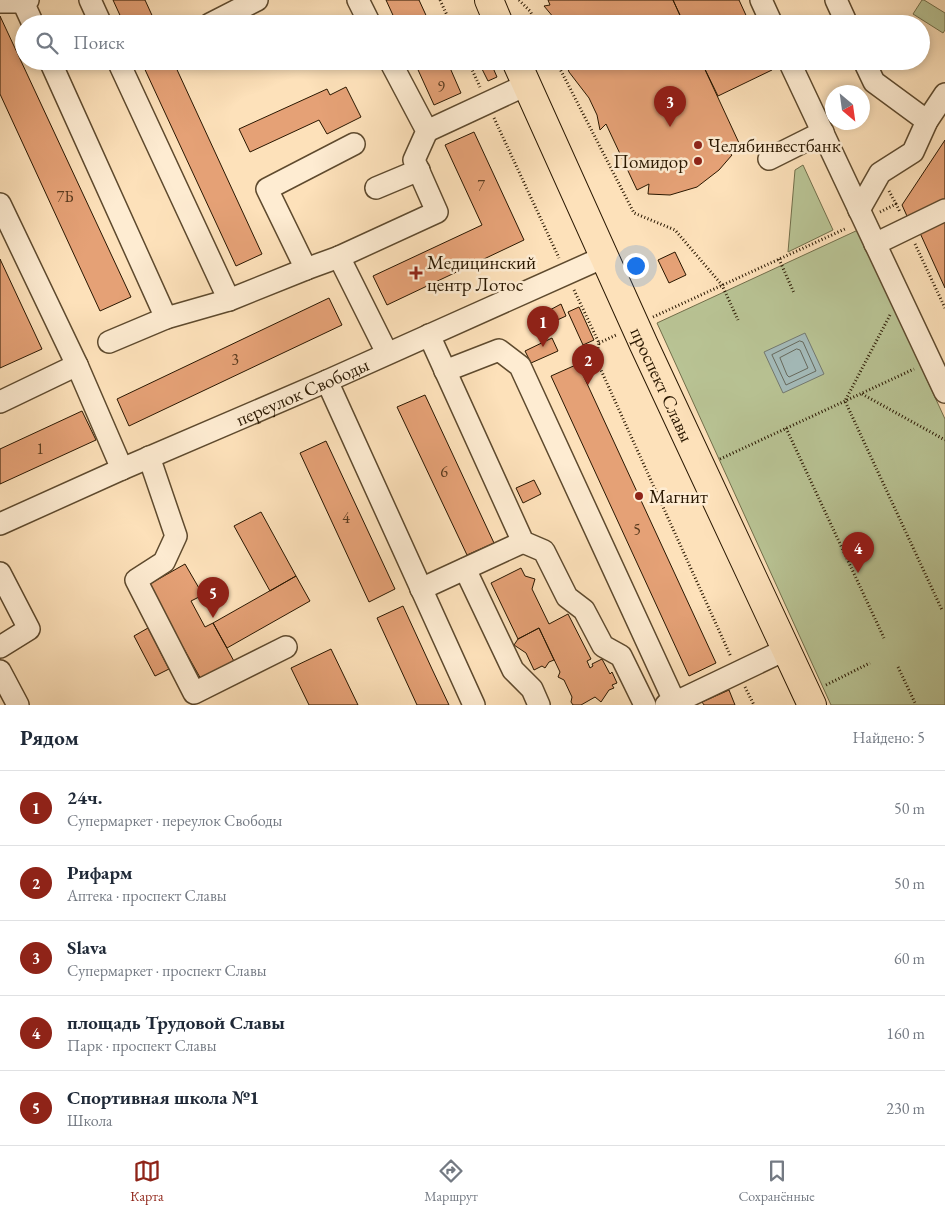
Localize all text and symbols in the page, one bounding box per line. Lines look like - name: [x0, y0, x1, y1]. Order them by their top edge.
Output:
- search box: [15, 15, 930, 70]
- icon: search: [33, 29, 61, 57]
- text: Поиск: [73, 30, 125, 55]
- house number: 9: [437, 76, 445, 97]
- north arrow: [825, 85, 870, 130]
- pin: 3: [654, 86, 686, 127]
- place label: Челябинвестбанк: [708, 133, 841, 158]
- marker: Челябинвестбанк: [692, 139, 704, 151]
- place label: Помидор: [613, 149, 688, 174]
- marker: Помидор: [692, 155, 704, 167]
- house number: 7: [477, 175, 485, 196]
- house number: 7Б: [56, 186, 74, 207]
- place label: Медицинский центр Лотос: [427, 250, 536, 297]
- your location: [623, 253, 649, 279]
- marker: Медицинский центр Лотос: [409, 266, 423, 280]
- pin: 1: [527, 306, 559, 347]
- street label: проспект Славы: [625, 323, 700, 446]
- pin: 2: [572, 344, 604, 385]
- house number: 3: [231, 349, 239, 370]
- street label: переулок Свободы: [232, 352, 373, 432]
- house number: 1: [36, 438, 44, 459]
- house number: 6: [440, 461, 448, 482]
- place label: Магнит: [649, 484, 708, 509]
- marker: Магнит: [633, 490, 645, 502]
- house number: 4: [342, 507, 350, 528]
- house number: 5: [633, 519, 641, 540]
- pin: 4: [842, 532, 874, 573]
- pin: 5: [197, 577, 229, 618]
- text: Рядом: [20, 724, 79, 751]
- text: Найдено: 5: [853, 727, 925, 748]
- text: 24ч.: [67, 785, 103, 810]
- text: 1: [32, 798, 40, 819]
- text: 50 m: [894, 798, 925, 819]
- text: Супермаркет · переулок Свободы: [67, 810, 282, 831]
- text: Рифарм: [67, 860, 133, 885]
- text: 2: [32, 873, 40, 894]
- text: 50 m: [894, 873, 925, 894]
- text: Аптека · проспект Славы: [67, 885, 227, 906]
- text: Slava: [67, 935, 107, 960]
- text: 3: [32, 948, 40, 969]
- text: 60 m: [894, 948, 925, 969]
- text: Супермаркет · проспект Славы: [67, 960, 266, 981]
- text: площадь Трудовой Славы: [67, 1010, 285, 1035]
- text: 4: [32, 1023, 40, 1044]
- text: 160 m: [886, 1023, 925, 1044]
- text: Парк · проспект Славы: [67, 1035, 216, 1056]
- text: Спортивная школа №1: [67, 1085, 259, 1110]
- text: 5: [32, 1098, 40, 1119]
- text: 230 m: [886, 1098, 925, 1119]
- text: Школа: [67, 1110, 112, 1131]
- tab: Карта: [130, 1157, 164, 1205]
- tab: Маршрут: [424, 1157, 478, 1205]
- tab: Сохранённые: [738, 1157, 815, 1205]

